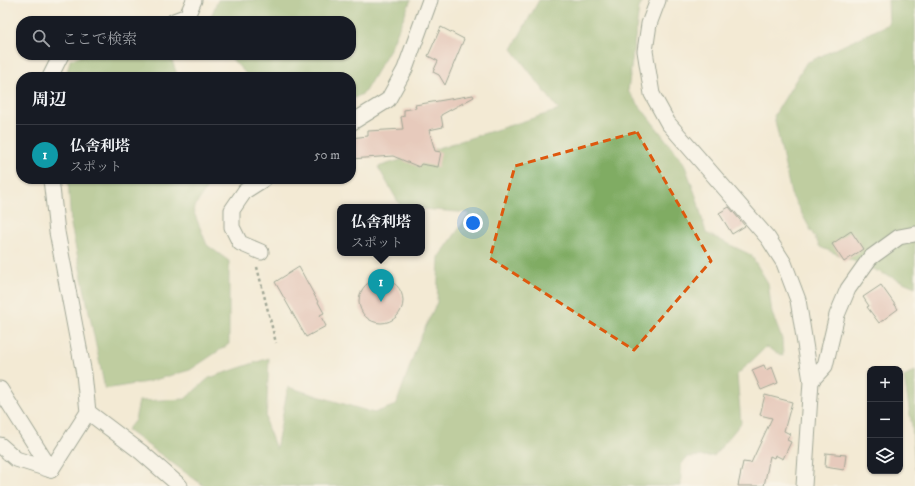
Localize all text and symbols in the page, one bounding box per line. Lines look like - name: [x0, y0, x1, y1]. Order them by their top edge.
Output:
- search box: [16, 16, 356, 60]
- icon: search: [30, 27, 52, 49]
- text: ここで検索: [62, 30, 137, 49]
- text: 周辺: [32, 89, 66, 111]
- text: 仏舎利塔: [70, 137, 130, 156]
- text: 1: [43, 147, 47, 163]
- text: 50 m: [314, 147, 340, 163]
- text: スポット: [70, 159, 122, 175]
- popup: [337, 204, 425, 256]
- text: 仏舎利塔: [351, 213, 411, 232]
- your location: [463, 213, 483, 233]
- text: スポット: [351, 235, 403, 251]
- pin: 1: [368, 269, 394, 302]
- map controls: [867, 366, 903, 474]
- button: +: [867, 366, 903, 402]
- button: −: [867, 402, 903, 438]
- button: layers: [867, 438, 903, 474]

